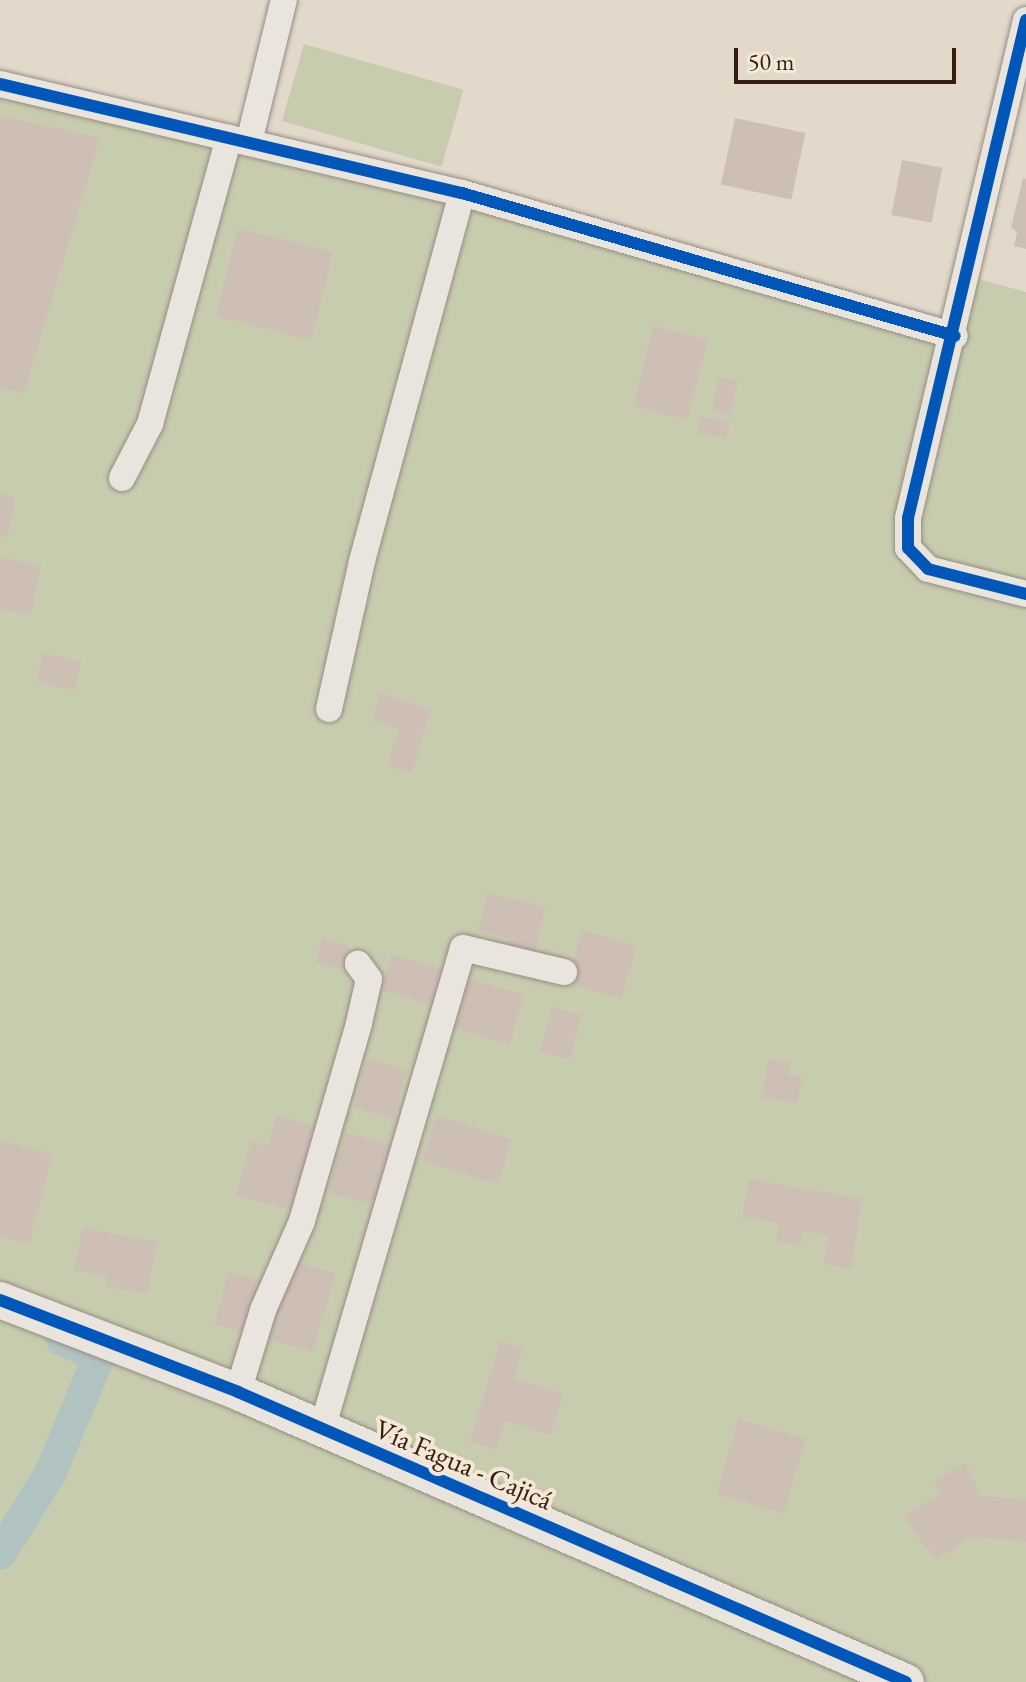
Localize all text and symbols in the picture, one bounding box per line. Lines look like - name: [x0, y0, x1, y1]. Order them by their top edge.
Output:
- scale bar: [738, 32, 960, 82]
- text: 50 m: [748, 46, 795, 77]
- street label: Vía Fagua - Cajicá: [370, 1411, 558, 1517]

